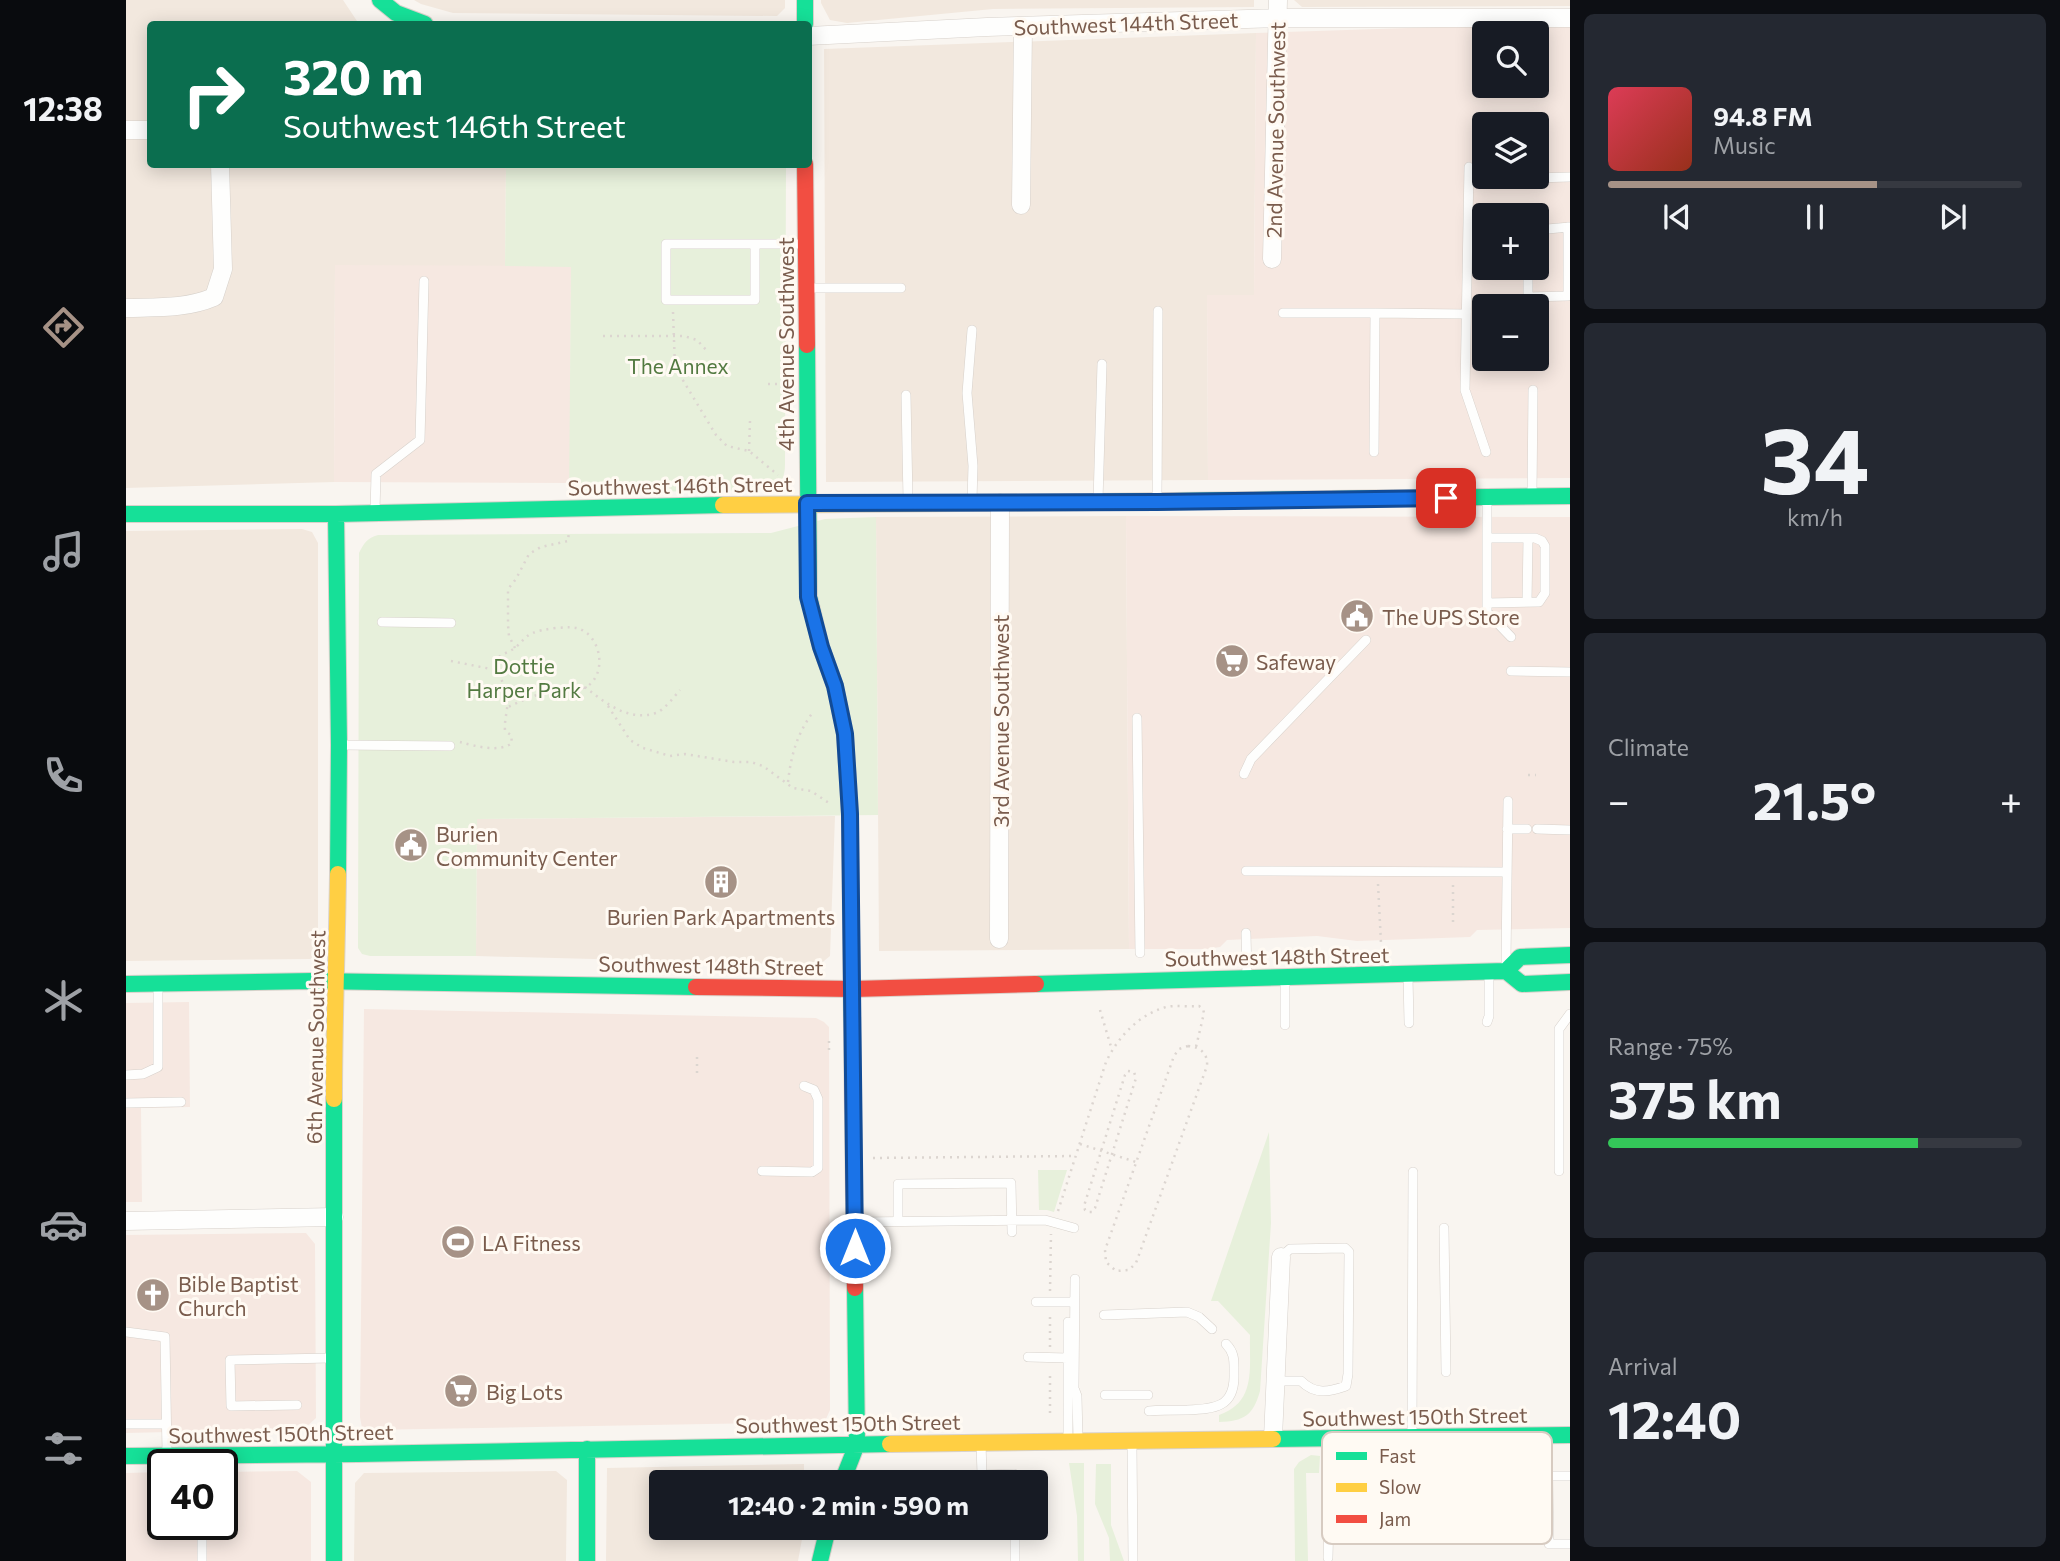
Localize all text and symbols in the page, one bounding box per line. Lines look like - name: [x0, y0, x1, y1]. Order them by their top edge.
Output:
- street label: Southwest 144th Street: [1013, 7, 1239, 39]
- map controls: [1472, 21, 1549, 371]
- button: search: [1472, 21, 1549, 98]
- street label: 2nd Avenue Southwest: [1261, 22, 1289, 238]
- text: 320 m: [283, 45, 424, 105]
- icon: right: [168, 49, 259, 140]
- text: 12:38: [23, 88, 103, 128]
- text: 94.8 FM: [1713, 100, 1813, 131]
- text: Southwest 146th Street: [283, 105, 626, 145]
- button: layers: [1472, 112, 1549, 189]
- text: Music: [1713, 131, 1776, 159]
- icon: previous: [1658, 198, 1696, 236]
- icon: pause: [1796, 198, 1834, 236]
- icon: next: [1934, 198, 1972, 236]
- button: +: [1472, 203, 1549, 280]
- street label: 4th Avenue Southwest: [773, 237, 798, 451]
- button: −: [1472, 294, 1549, 371]
- icon: directions: [39, 303, 88, 352]
- park label: The Annex: [627, 353, 729, 378]
- text: 34: [1761, 401, 1869, 513]
- pin: [1416, 468, 1476, 528]
- street label: Southwest 146th Street: [567, 471, 793, 499]
- icon: arrive: [1427, 479, 1465, 517]
- text: km/h: [1787, 503, 1843, 531]
- icon: music: [39, 527, 88, 576]
- public building icon: The UPS Store: [1338, 597, 1376, 635]
- place label: The UPS Store: [1382, 604, 1520, 629]
- street label: 3rd Avenue Southwest: [988, 615, 1013, 827]
- supermarket icon: Safeway: [1213, 642, 1251, 680]
- place label: Safeway: [1256, 649, 1336, 674]
- park label: Dottie Harper Park: [467, 653, 581, 702]
- text: Climate: [1608, 733, 1689, 761]
- icon: phone: [39, 751, 88, 800]
- text: 21.5°: [1753, 767, 1876, 831]
- text: −: [1608, 776, 1630, 823]
- text: +: [2000, 776, 2022, 823]
- place label: Burien Community Center: [436, 821, 618, 870]
- public building icon: Burien Community Center: [392, 826, 430, 864]
- building icon: Burien Park Apartments: [702, 863, 740, 901]
- place label: Burien Park Apartments: [607, 904, 835, 929]
- street label: 6th Avenue Southwest: [301, 930, 329, 1144]
- street label: Southwest 148th Street: [1164, 942, 1390, 970]
- street label: Southwest 148th Street: [598, 951, 824, 979]
- icon: climate: [39, 976, 88, 1025]
- text: Range · 75%: [1608, 1032, 1733, 1060]
- text: 375 km: [1608, 1066, 1782, 1130]
- icon: car: [39, 1200, 88, 1249]
- position arrow: [818, 1211, 892, 1285]
- sports icon: LA Fitness: [439, 1223, 477, 1261]
- place label: LA Fitness: [482, 1230, 581, 1255]
- place label: Bible Baptist Church: [178, 1271, 299, 1320]
- church icon: Bible Baptist Church: [134, 1276, 172, 1314]
- text: Arrival: [1608, 1352, 1678, 1380]
- supermarket icon: Big Lots: [442, 1372, 480, 1410]
- place label: Big Lots: [486, 1379, 563, 1404]
- text: 12:40: [1608, 1386, 1741, 1450]
- street label: Southwest 150th Street: [1302, 1402, 1528, 1430]
- street label: Southwest 150th Street: [735, 1409, 961, 1437]
- street label: Southwest 150th Street: [168, 1419, 394, 1447]
- icon: filters: [39, 1424, 88, 1473]
- legend: [1322, 1432, 1552, 1544]
- text: Fast: [1379, 1444, 1416, 1467]
- speed limit sign: 40: [147, 1449, 238, 1540]
- text: Slow: [1379, 1475, 1421, 1498]
- text: 12:40 · 2 min · 590 m: [728, 1489, 969, 1520]
- text: Jam: [1379, 1507, 1411, 1530]

